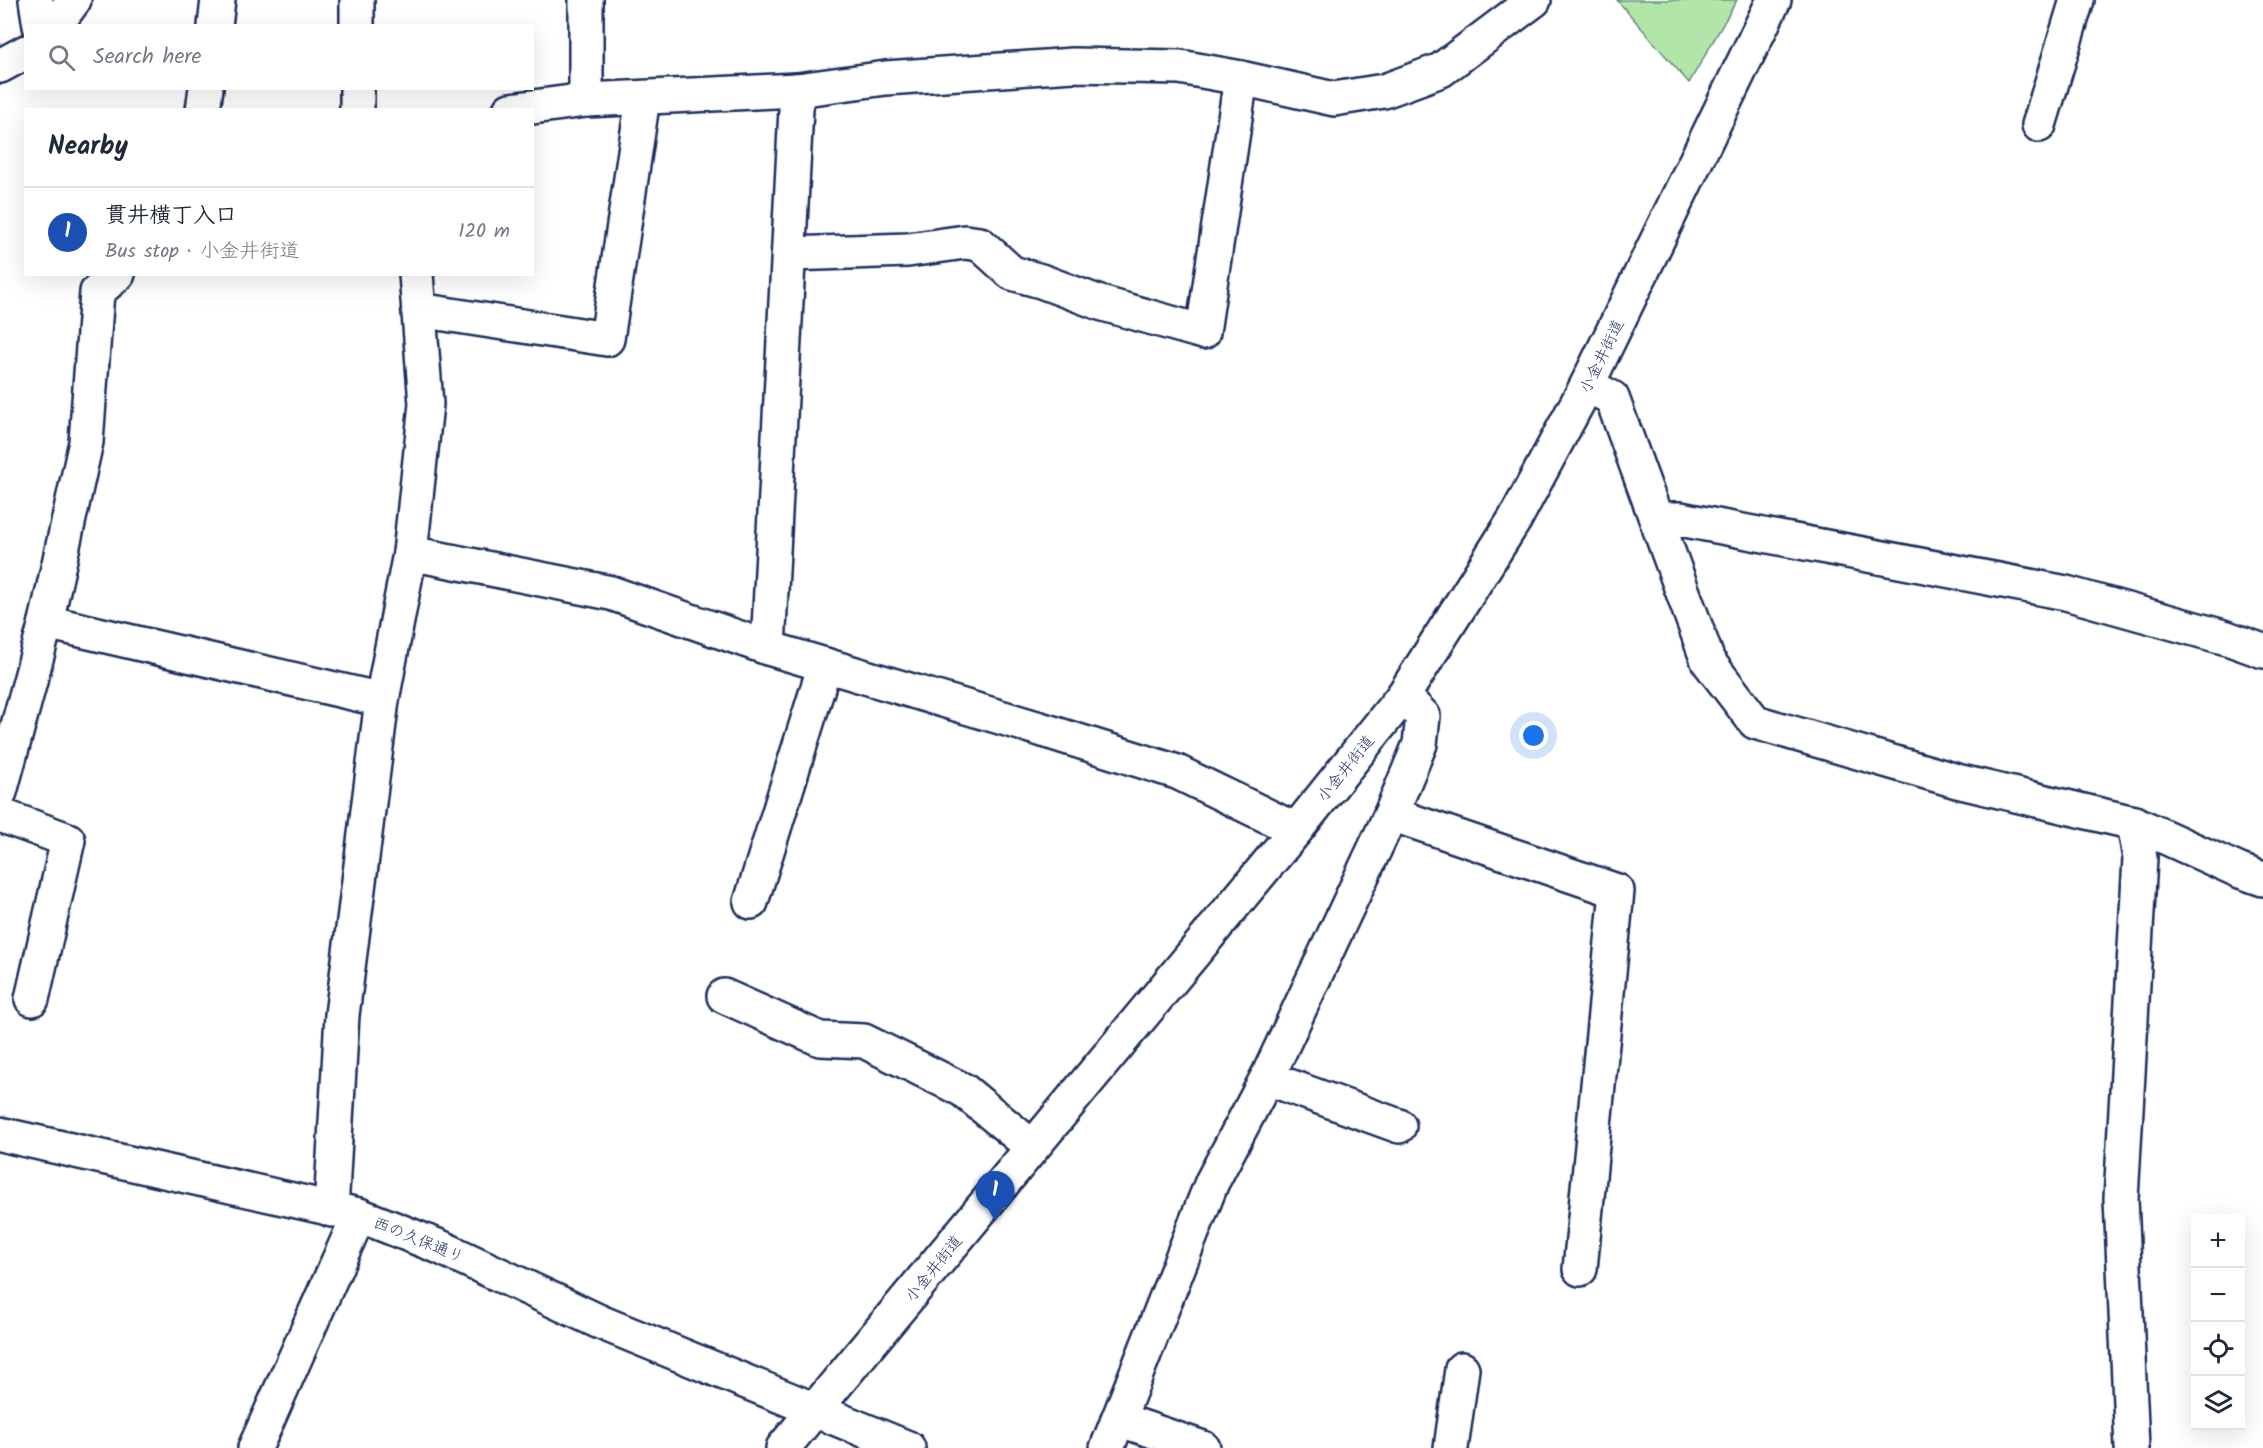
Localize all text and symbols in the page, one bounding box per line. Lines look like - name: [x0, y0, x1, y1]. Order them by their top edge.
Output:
- search box: [24, 24, 534, 90]
- text: Search here: [93, 40, 201, 75]
- icon: search: [45, 41, 78, 74]
- text: Nearby: [48, 126, 128, 168]
- text: 貫井横丁入口: [105, 199, 237, 234]
- text: 1: [64, 216, 71, 248]
- text: 120 m: [458, 216, 510, 248]
- text: Bus stop · 小金井街道: [105, 236, 300, 268]
- street label: 小金井街道: [1574, 315, 1631, 398]
- your location: [1519, 721, 1548, 750]
- street label: 小金井街道: [1311, 730, 1381, 808]
- pin: 1: [976, 1172, 1014, 1221]
- street label: 西の久保通り: [369, 1211, 468, 1270]
- map controls: [2191, 1214, 2245, 1430]
- button: +: [2191, 1214, 2245, 1268]
- street label: 小金井街道: [899, 1230, 969, 1308]
- button: −: [2191, 1268, 2245, 1322]
- button: locate: [2191, 1322, 2245, 1376]
- button: layers: [2191, 1376, 2245, 1430]

